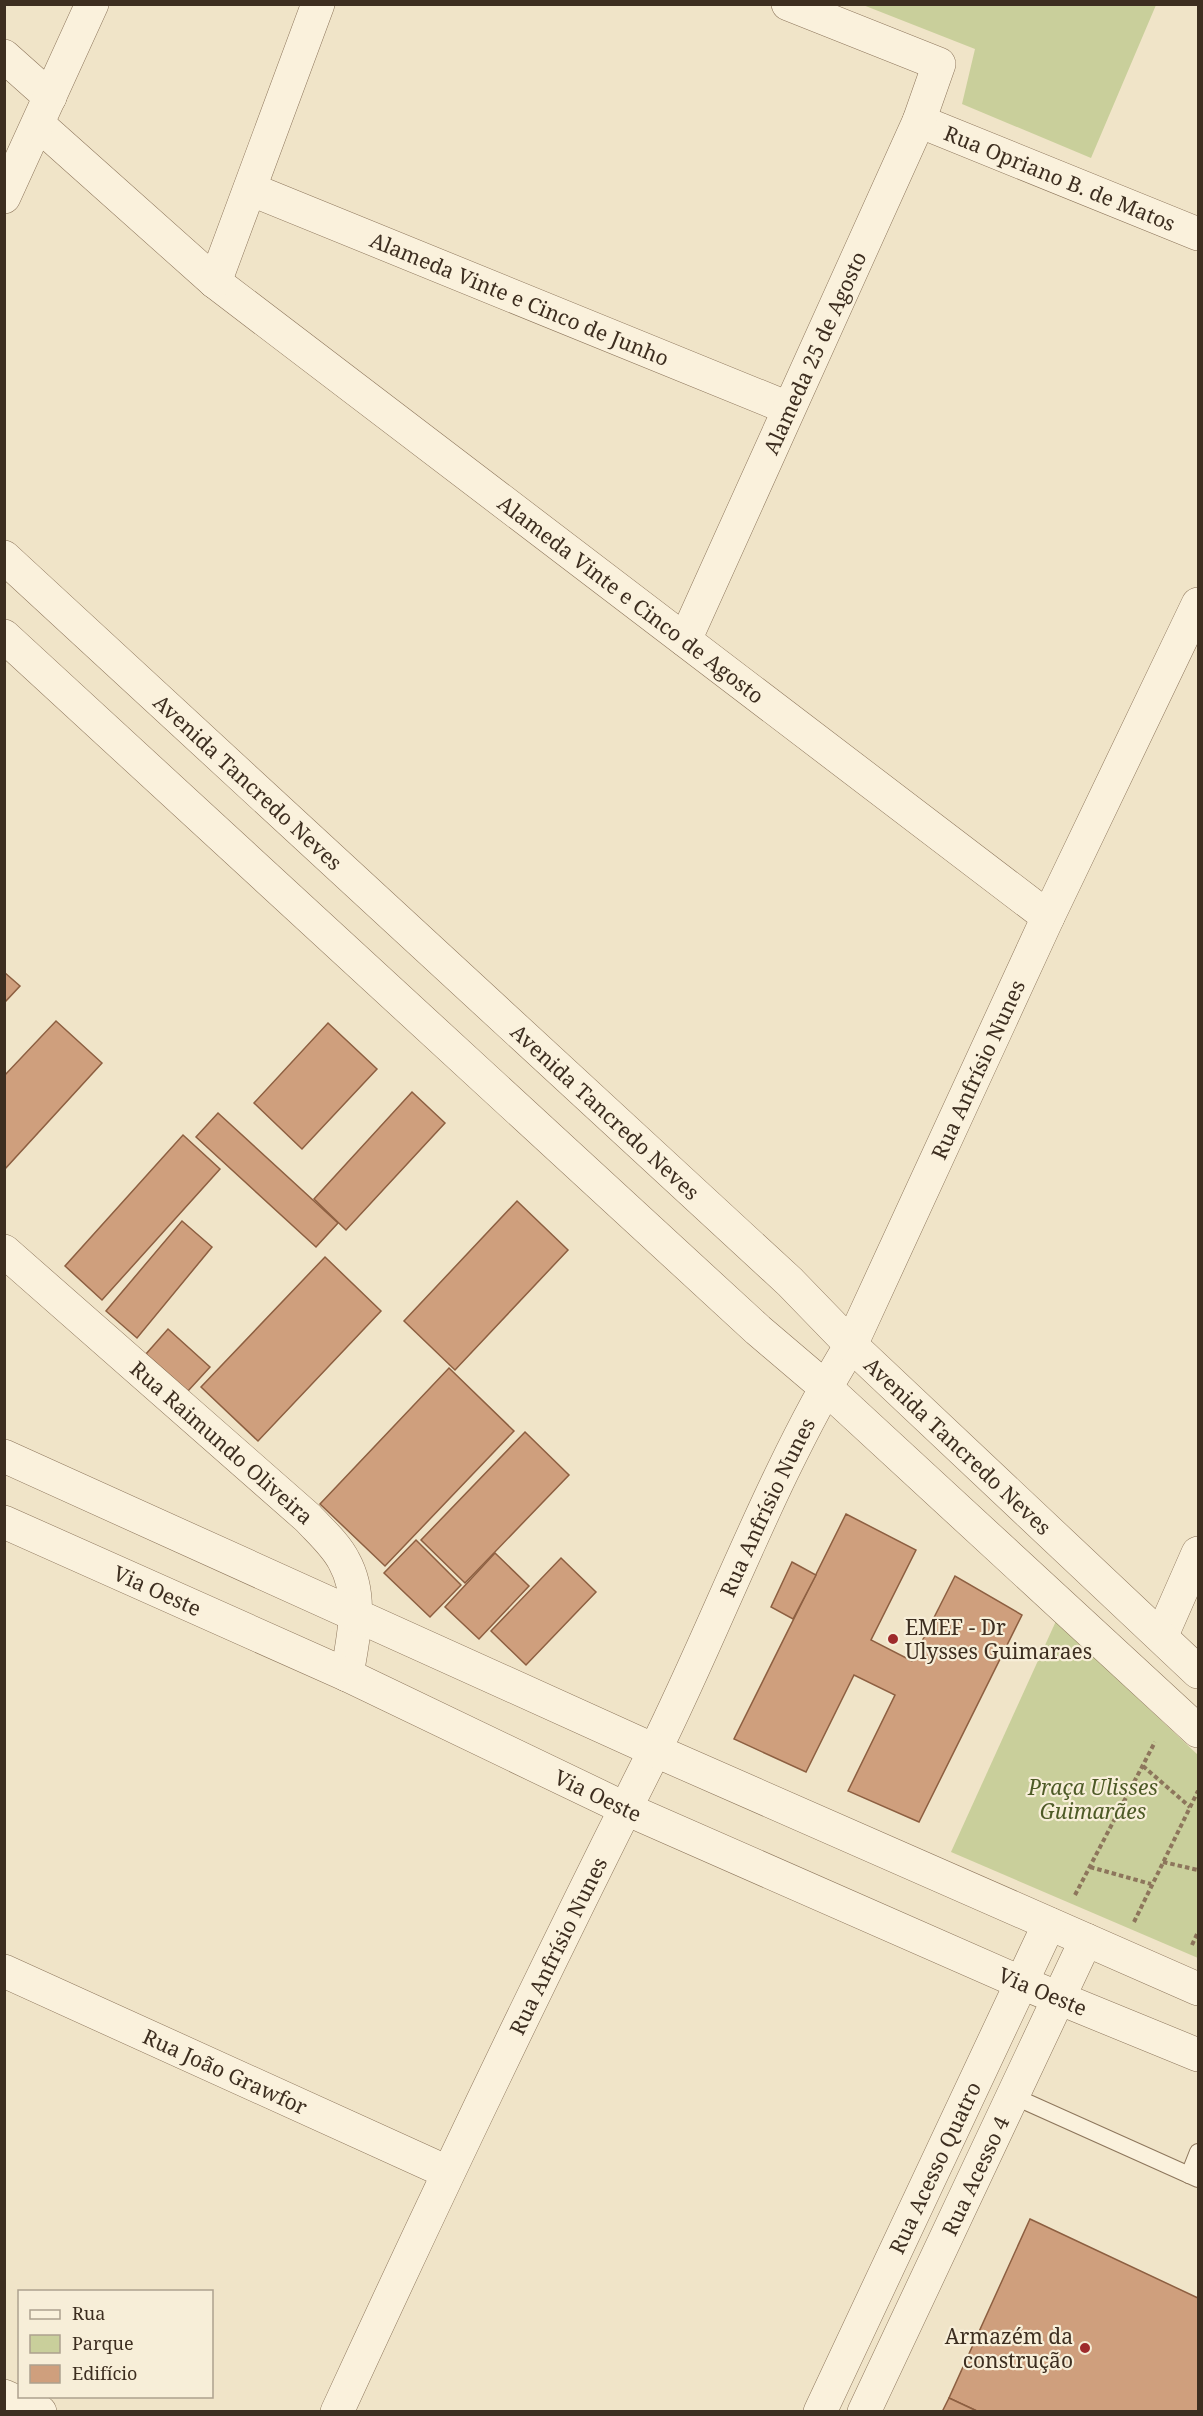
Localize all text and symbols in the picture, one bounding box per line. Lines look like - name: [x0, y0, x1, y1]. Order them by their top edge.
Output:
- street label: Rua Opriano B. de Matos: [940, 119, 1180, 237]
- street label: Alameda Vinte e Cinco de Junho: [366, 225, 673, 372]
- street label: Alameda 25 de Agosto: [757, 247, 872, 459]
- street label: Alameda Vinte e Cinco de Agosto: [492, 489, 770, 710]
- street label: Avenida Tancredo Neves: [148, 688, 348, 876]
- street label: Rua Anfrísio Nunes: [924, 975, 1031, 1164]
- street label: Avenida Tancredo Neves: [505, 1017, 706, 1206]
- street label: Avenida Tancredo Neves: [858, 1351, 1058, 1541]
- street label: Rua Raimundo Oliveira: [125, 1355, 319, 1530]
- street label: Rua Anfrísio Nunes: [713, 1413, 821, 1601]
- street label: Via Oeste: [109, 1559, 206, 1622]
- place label: EMEF - Dr Ulysses Guimaraes: [905, 1613, 1092, 1665]
- marker: EMEF - Dr Ulysses Guimaraes: [886, 1632, 900, 1646]
- street label: Via Oeste: [550, 1763, 646, 1828]
- park label: Praça Ulisses Guimarães: [1027, 1773, 1158, 1825]
- street label: Rua Anfrísio Nunes: [503, 1852, 613, 2039]
- street label: Via Oeste: [994, 1960, 1091, 2022]
- street label: Rua João Grawfor: [139, 2022, 312, 2121]
- street label: Rua Acesso Quatro: [882, 2077, 987, 2258]
- street label: Rua Acesso 4: [935, 2111, 1015, 2240]
- legend: [18, 2290, 213, 2398]
- text: Rua: [72, 2301, 105, 2325]
- place label: Armazém da construção: [945, 2322, 1073, 2374]
- text: Parque: [72, 2331, 134, 2355]
- marker: Armazém da construção: [1078, 2341, 1092, 2355]
- text: Edifício: [72, 2361, 137, 2385]

